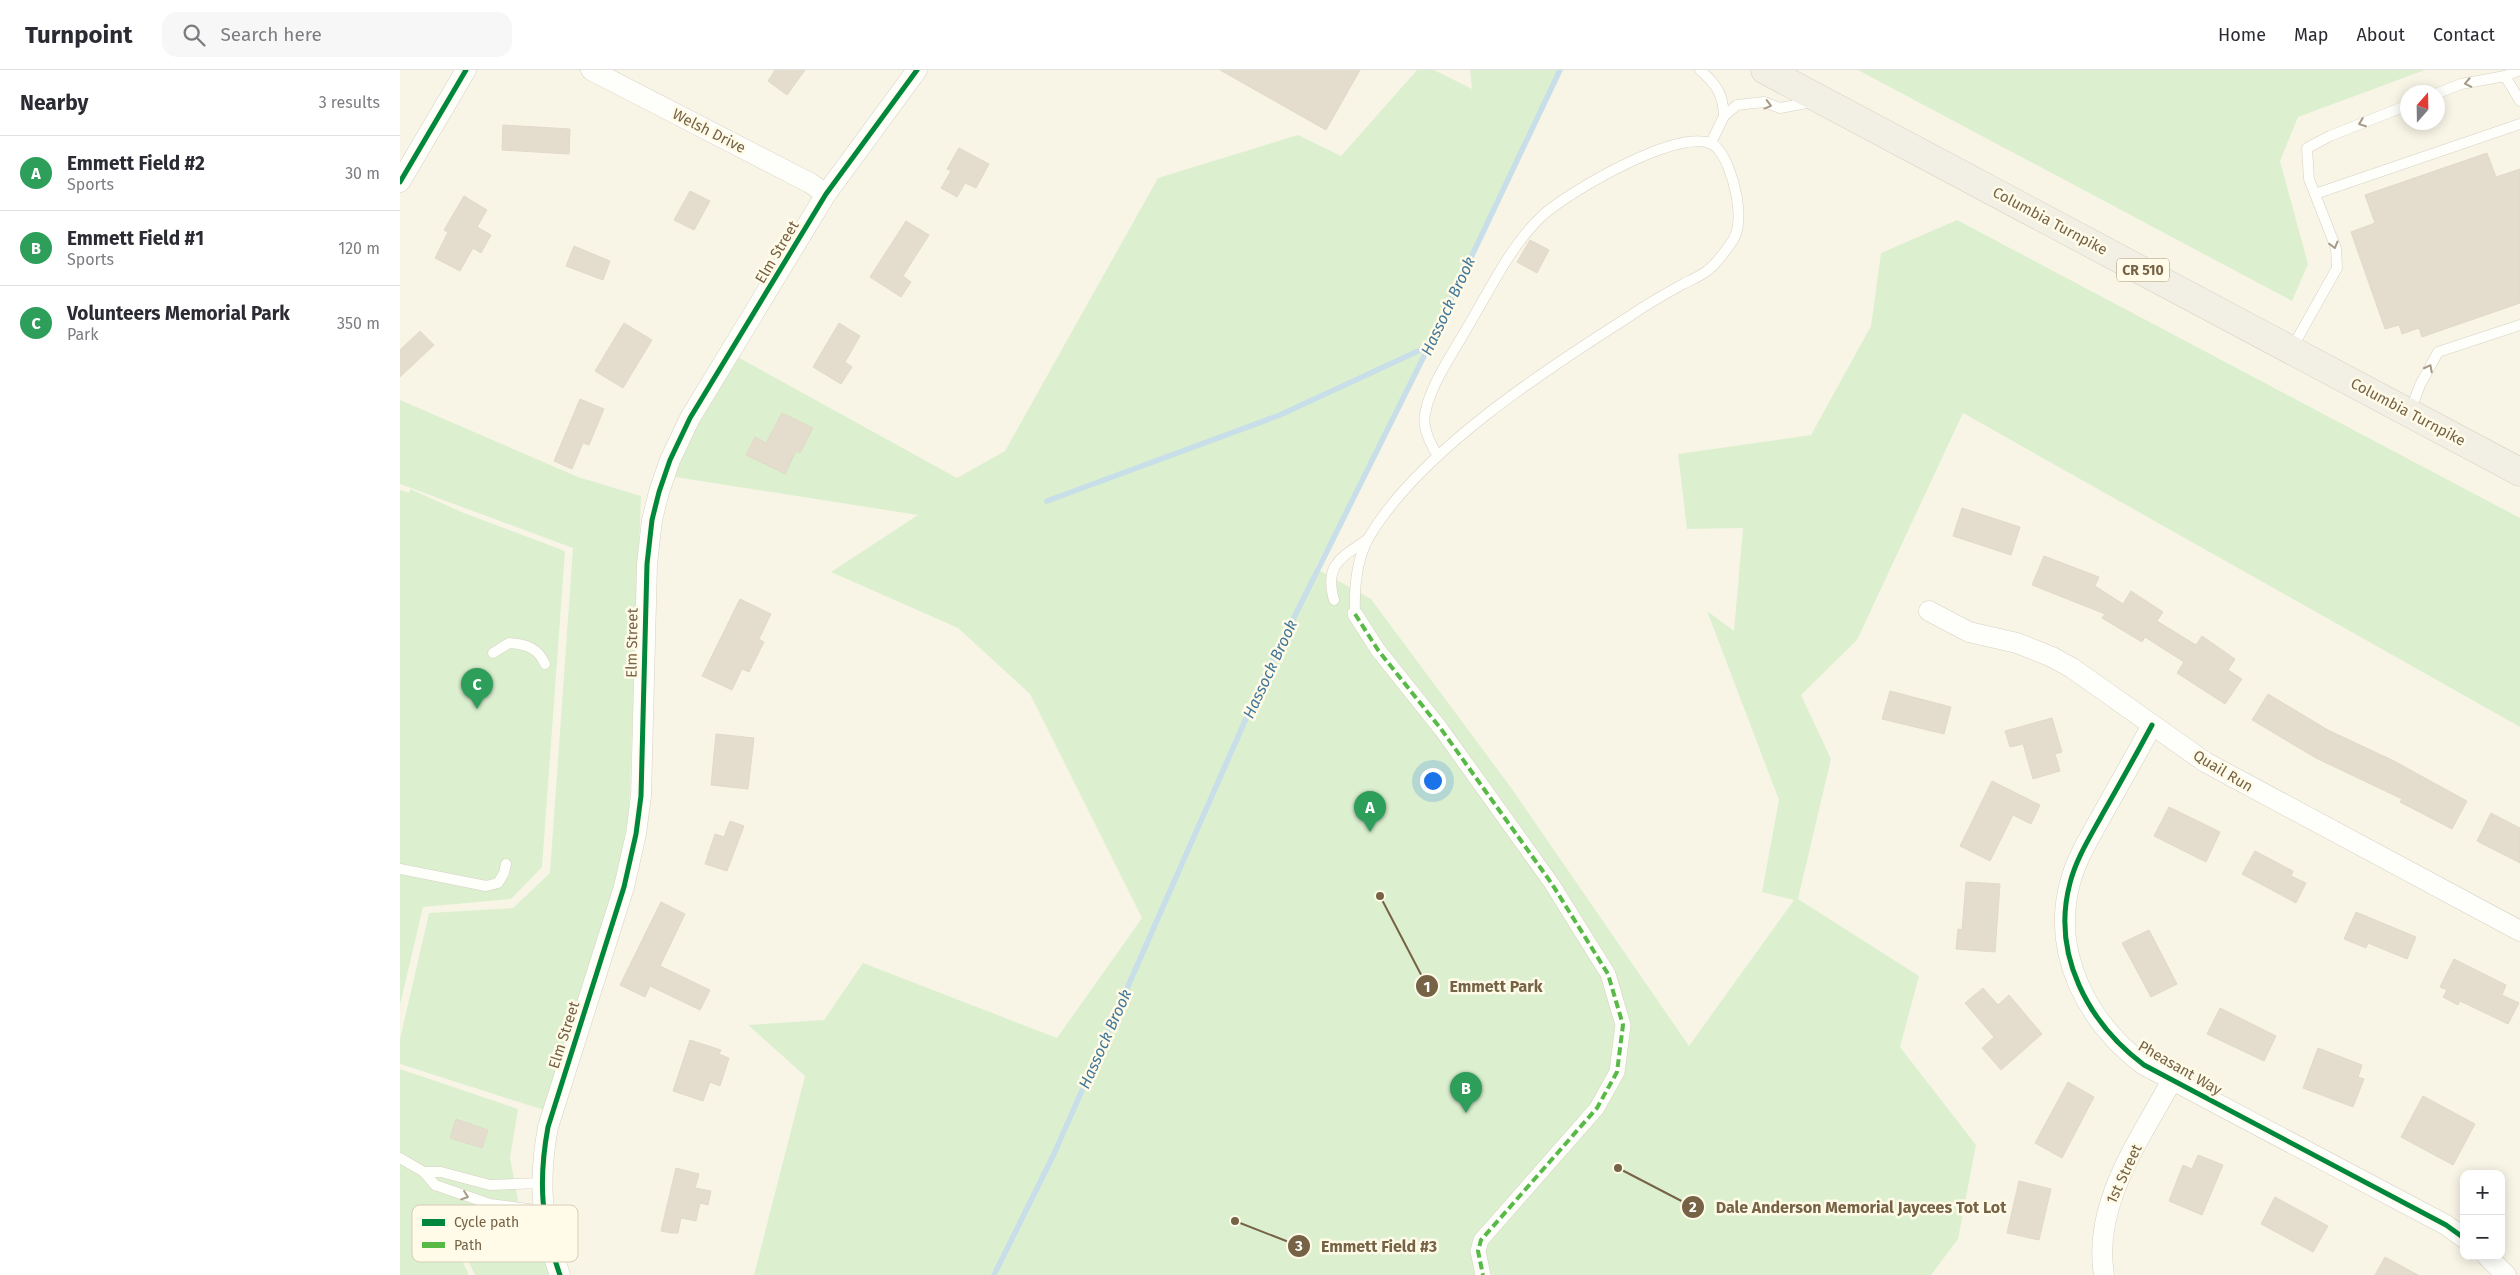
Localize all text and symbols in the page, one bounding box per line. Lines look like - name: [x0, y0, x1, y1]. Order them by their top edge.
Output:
- search box: [162, 12, 512, 57]
- text: Turnpoint: [25, 21, 132, 49]
- icon: search: [180, 21, 208, 49]
- text: Search here: [220, 23, 322, 46]
- text: Home: [2218, 24, 2266, 46]
- text: Map: [2294, 24, 2328, 46]
- text: About: [2356, 24, 2405, 46]
- text: Contact: [2433, 24, 2495, 46]
- one-way arrow: [2463, 77, 2472, 88]
- north arrow: [2400, 85, 2445, 130]
- text: Nearby: [20, 90, 88, 116]
- text: 3 results: [319, 93, 380, 112]
- one-way arrow: [1764, 99, 1772, 110]
- street label: Welsh Drive: [669, 105, 749, 157]
- one-way arrow: [2358, 117, 2367, 127]
- text: Emmett Field #2: [67, 152, 205, 175]
- text: A: [31, 164, 41, 183]
- text: 30 m: [345, 164, 380, 183]
- text: Sports: [67, 175, 114, 194]
- street label: Columbia Turnpike: [1990, 183, 2110, 259]
- street label: Elm Street: [751, 217, 803, 287]
- text: Emmett Field #1: [67, 227, 204, 250]
- text: B: [31, 239, 41, 258]
- text: 120 m: [338, 239, 380, 258]
- one-way arrow: [2328, 240, 2338, 249]
- text: Sports: [67, 250, 114, 269]
- water label: Hassock Brook: [1417, 253, 1479, 358]
- road number: CR 510: [2117, 258, 2169, 282]
- text: Volunteers Memorial Park: [67, 302, 290, 325]
- text: C: [31, 314, 41, 333]
- text: 350 m: [337, 314, 380, 333]
- text: Park: [67, 325, 99, 344]
- one-way arrow: [2423, 364, 2433, 373]
- street label: Columbia Turnpike: [2348, 374, 2468, 450]
- street label: Elm Street: [622, 607, 642, 678]
- water label: Hassock Brook: [1239, 616, 1301, 721]
- pin: C: [461, 668, 493, 709]
- street label: Quail Run: [2190, 746, 2256, 796]
- your location: [1420, 768, 1446, 794]
- pin: A: [1354, 791, 1386, 832]
- callout: Emmett Park: [1414, 971, 1552, 1002]
- text: Emmett Park: [1449, 977, 1543, 996]
- text: 1: [1424, 978, 1430, 996]
- water label: Hassock Brook: [1075, 986, 1135, 1092]
- street label: Elm Street: [545, 998, 584, 1071]
- street label: Pheasant Way: [2135, 1037, 2226, 1100]
- pin: B: [1450, 1072, 1482, 1113]
- street label: 1st Street: [2102, 1141, 2146, 1207]
- map controls: [2460, 1170, 2505, 1260]
- button: +: [2460, 1170, 2505, 1215]
- one-way arrow: [460, 1190, 469, 1200]
- callout: Dale Anderson Memorial Jaycees Tot Lot: [1681, 1192, 2016, 1223]
- text: 2: [1689, 1198, 1697, 1216]
- text: Dale Anderson Memorial Jaycees Tot Lot: [1716, 1198, 2007, 1217]
- legend: [412, 1205, 578, 1262]
- text: Cycle path: [454, 1214, 519, 1231]
- button: −: [2460, 1215, 2505, 1260]
- callout: Emmett Field #3: [1286, 1231, 1447, 1262]
- text: Path: [454, 1237, 482, 1254]
- text: 3: [1294, 1237, 1303, 1255]
- text: Emmett Field #3: [1321, 1237, 1437, 1256]

